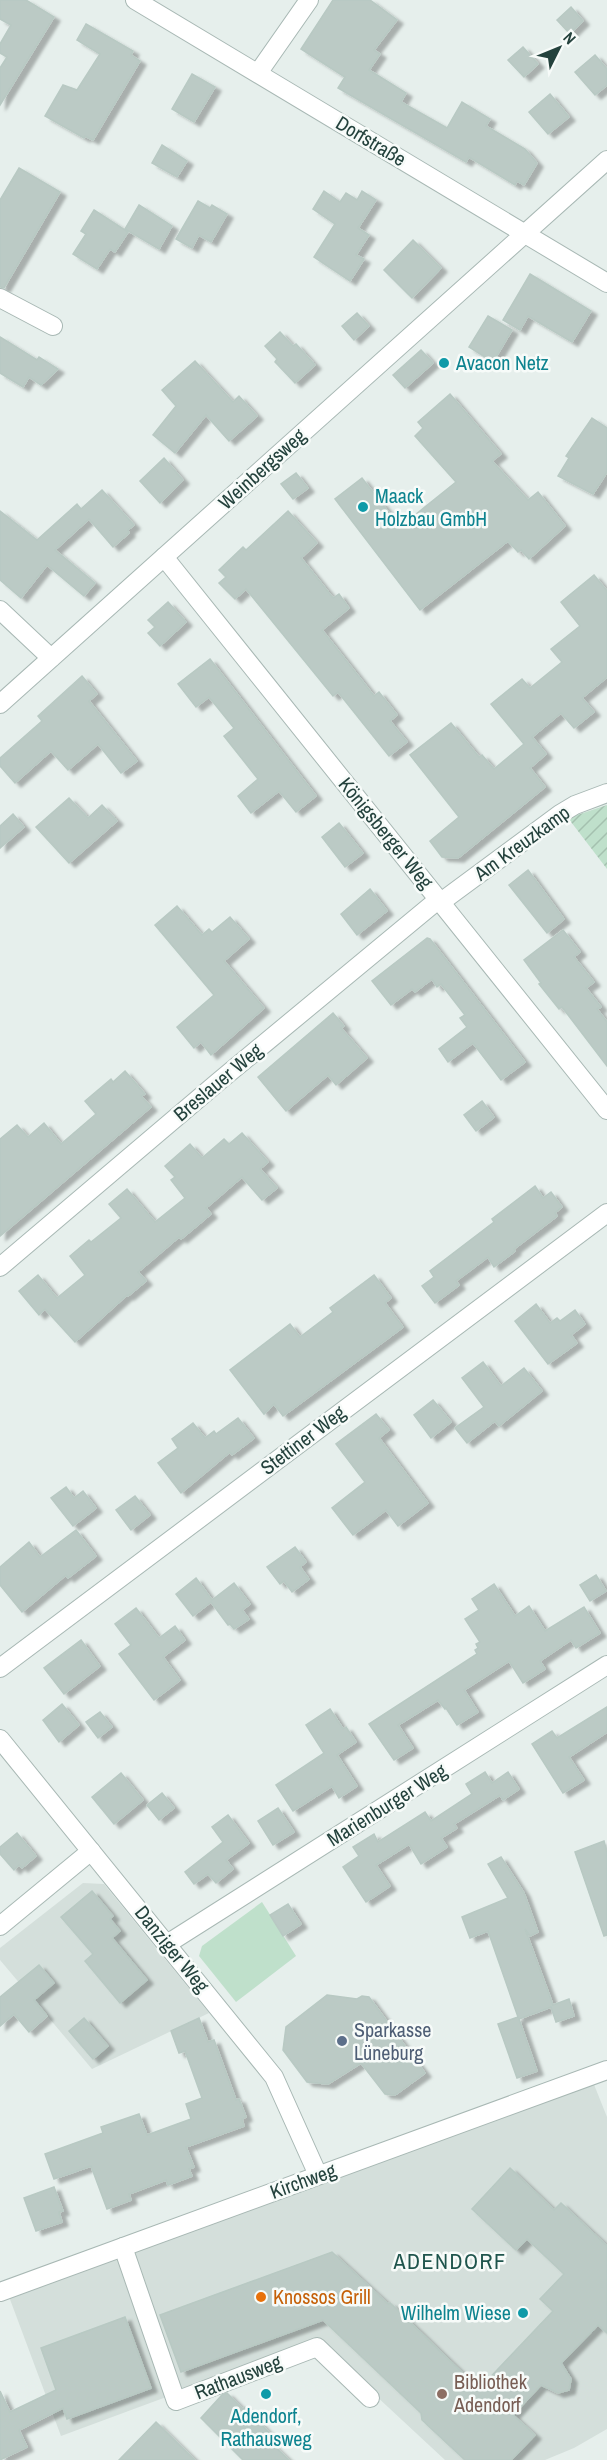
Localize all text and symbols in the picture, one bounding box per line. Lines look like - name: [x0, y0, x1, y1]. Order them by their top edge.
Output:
- north arrow: [529, 18, 589, 78]
- text: N: [559, 27, 581, 49]
- street label: Dorfstraße: [331, 109, 411, 172]
- place label: Avacon Netz: [455, 349, 549, 376]
- marker: Avacon Netz: [437, 356, 451, 370]
- street label: Weinbergsweg: [212, 422, 311, 515]
- place label: Maack Holzbau GmbH: [375, 482, 487, 532]
- marker: Maack Holzbau GmbH: [356, 500, 370, 514]
- street label: Königsberger Weg: [333, 771, 440, 894]
- street label: Am Kreuzkamp: [468, 799, 575, 887]
- street label: Breslauer Weg: [168, 1037, 268, 1127]
- street label: Stettiner Weg: [255, 1399, 351, 1480]
- street label: Marienburger Weg: [322, 1757, 452, 1852]
- street label: Danziger Weg: [129, 1900, 216, 1998]
- place label: Sparkasse Lüneburg: [354, 2016, 431, 2066]
- marker: Sparkasse Lüneburg: [335, 2034, 349, 2048]
- street label: Kirchweg: [266, 2156, 340, 2205]
- district label: ADENDORF: [392, 2246, 507, 2276]
- place label: Knossos Grill: [273, 2283, 371, 2310]
- marker: Knossos Grill: [254, 2290, 268, 2304]
- place label: Wilhelm Wiese: [401, 2299, 511, 2326]
- marker: Wilhelm Wiese: [516, 2306, 530, 2320]
- street label: Rathausweg: [190, 2348, 285, 2405]
- place label: Bibliothek Adendorf: [453, 2368, 528, 2418]
- marker: Adendorf, Rathausweg: [259, 2387, 273, 2401]
- marker: Bibliothek Adendorf: [435, 2387, 449, 2401]
- place label: Adendorf, Rathausweg: [220, 2402, 312, 2452]

